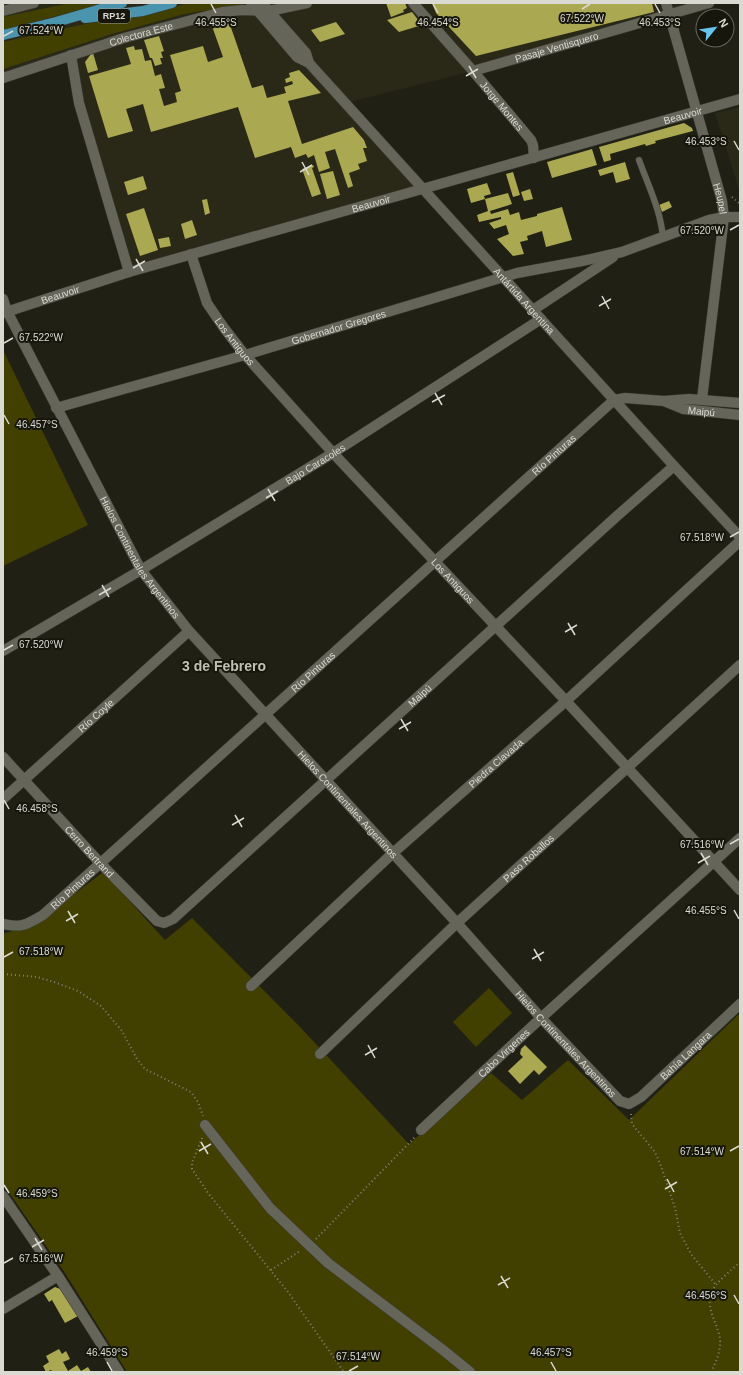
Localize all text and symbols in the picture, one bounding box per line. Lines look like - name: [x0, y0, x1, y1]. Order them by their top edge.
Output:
- north arrow: [695, 8, 735, 48]
- road number: RP12: [98, 9, 130, 23]
- text: 67.522°W: [560, 13, 605, 24]
- text: 46.455°S: [195, 17, 237, 28]
- text: 46.454°S: [417, 17, 459, 28]
- text: 46.453°S: [639, 17, 681, 28]
- text: N: [716, 17, 731, 29]
- street label: Colectora Este: [108, 20, 175, 48]
- text: 67.524°W: [19, 25, 64, 36]
- street label: Pasaje Ventisquero: [514, 30, 600, 65]
- street label: Jorge Montes: [478, 79, 525, 133]
- street label: Beauvoir: [662, 105, 704, 126]
- text: 46.453°S: [685, 136, 727, 147]
- street label: Heupel: [711, 182, 729, 215]
- street label: Beauvoir: [351, 193, 392, 215]
- text: 67.520°W: [680, 225, 725, 236]
- street label: Antártida Argentina: [491, 266, 557, 337]
- street label: Beauvoir: [40, 283, 81, 306]
- street label: Gobernador Gregores: [290, 308, 387, 347]
- street label: Los Antiguos: [213, 316, 257, 368]
- text: 67.522°W: [19, 332, 64, 343]
- street label: Maipú: [687, 405, 716, 418]
- text: 46.457°S: [16, 419, 58, 430]
- street label: Río Pinturas: [530, 432, 578, 477]
- street label: Bajo Caracoles: [284, 442, 347, 487]
- street label: Hielos Continentales Argentinos: [98, 495, 182, 621]
- text: 67.518°W: [680, 532, 725, 543]
- street label: Los Antiguos: [429, 556, 476, 606]
- text: 67.520°W: [19, 639, 64, 650]
- street label: Río Pinturas: [289, 649, 337, 694]
- district label: 3 de Febrero: [182, 658, 266, 674]
- street label: Maipú: [406, 682, 434, 709]
- street label: Río Coyle: [76, 696, 116, 734]
- street label: Piedra Clavada: [466, 736, 525, 790]
- street label: Hielos Continentales Argentinos: [296, 749, 400, 861]
- text: 46.458°S: [16, 803, 58, 814]
- street label: Cerro Bertrand: [63, 824, 116, 880]
- street label: Paso Roballos: [501, 833, 556, 884]
- text: 67.516°W: [680, 839, 725, 850]
- street label: Río Pinturas: [48, 866, 97, 911]
- text: 46.455°S: [685, 905, 727, 916]
- text: 67.518°W: [19, 946, 64, 957]
- street label: Hielos Continentales Argentinos: [513, 988, 618, 1100]
- street label: Cabo Virgenes: [476, 1027, 532, 1080]
- street label: Bahía Langara: [658, 1029, 714, 1082]
- text: 67.514°W: [680, 1146, 725, 1157]
- text: 46.459°S: [16, 1188, 58, 1199]
- text: 67.516°W: [19, 1253, 64, 1264]
- text: 46.456°S: [685, 1290, 727, 1301]
- text: 46.459°S: [86, 1347, 128, 1358]
- text: 46.457°S: [530, 1347, 572, 1358]
- text: 67.514°W: [336, 1351, 381, 1362]

